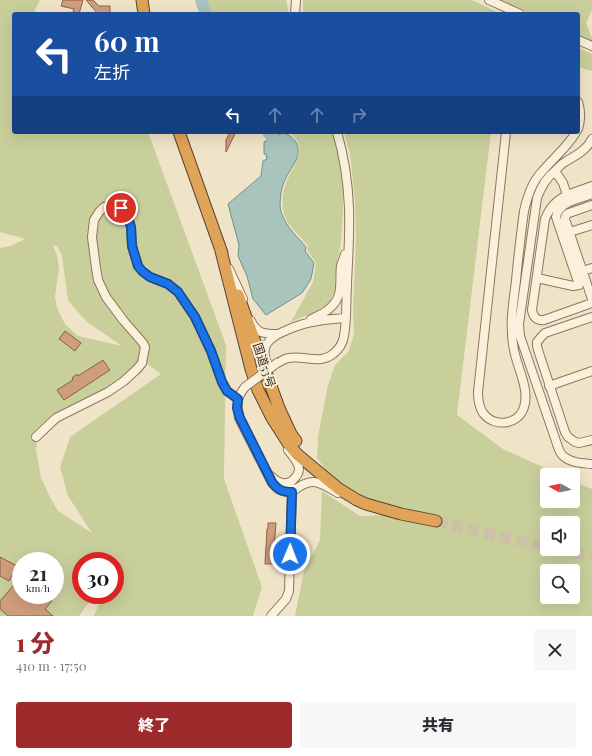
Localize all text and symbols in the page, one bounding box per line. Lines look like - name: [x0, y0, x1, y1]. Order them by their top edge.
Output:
- text: 60 m: [94, 22, 160, 59]
- icon: left: [28, 28, 80, 80]
- text: 左折: [94, 60, 130, 84]
- icon: left: [222, 104, 244, 126]
- icon: ahead: [264, 104, 286, 126]
- icon: ahead: [306, 104, 328, 126]
- icon: right: [348, 104, 370, 126]
- pin: [104, 191, 138, 225]
- icon: arrive: [110, 197, 132, 219]
- street label: 国道53号: [250, 340, 280, 390]
- north arrow: [540, 468, 580, 508]
- map controls: [540, 468, 580, 604]
- button: sound: [540, 516, 580, 556]
- position arrow: [269, 533, 311, 575]
- speed limit sign: 30: [72, 552, 124, 604]
- text: 21: [29, 559, 47, 586]
- button: search: [540, 564, 580, 604]
- text: km/h: [26, 581, 50, 595]
- text: 1 分: [16, 626, 55, 658]
- button: close: [534, 629, 576, 671]
- text: 410 m · 17:50: [16, 657, 86, 674]
- button: 終了: [16, 702, 292, 748]
- button: 共有: [300, 702, 576, 748]

